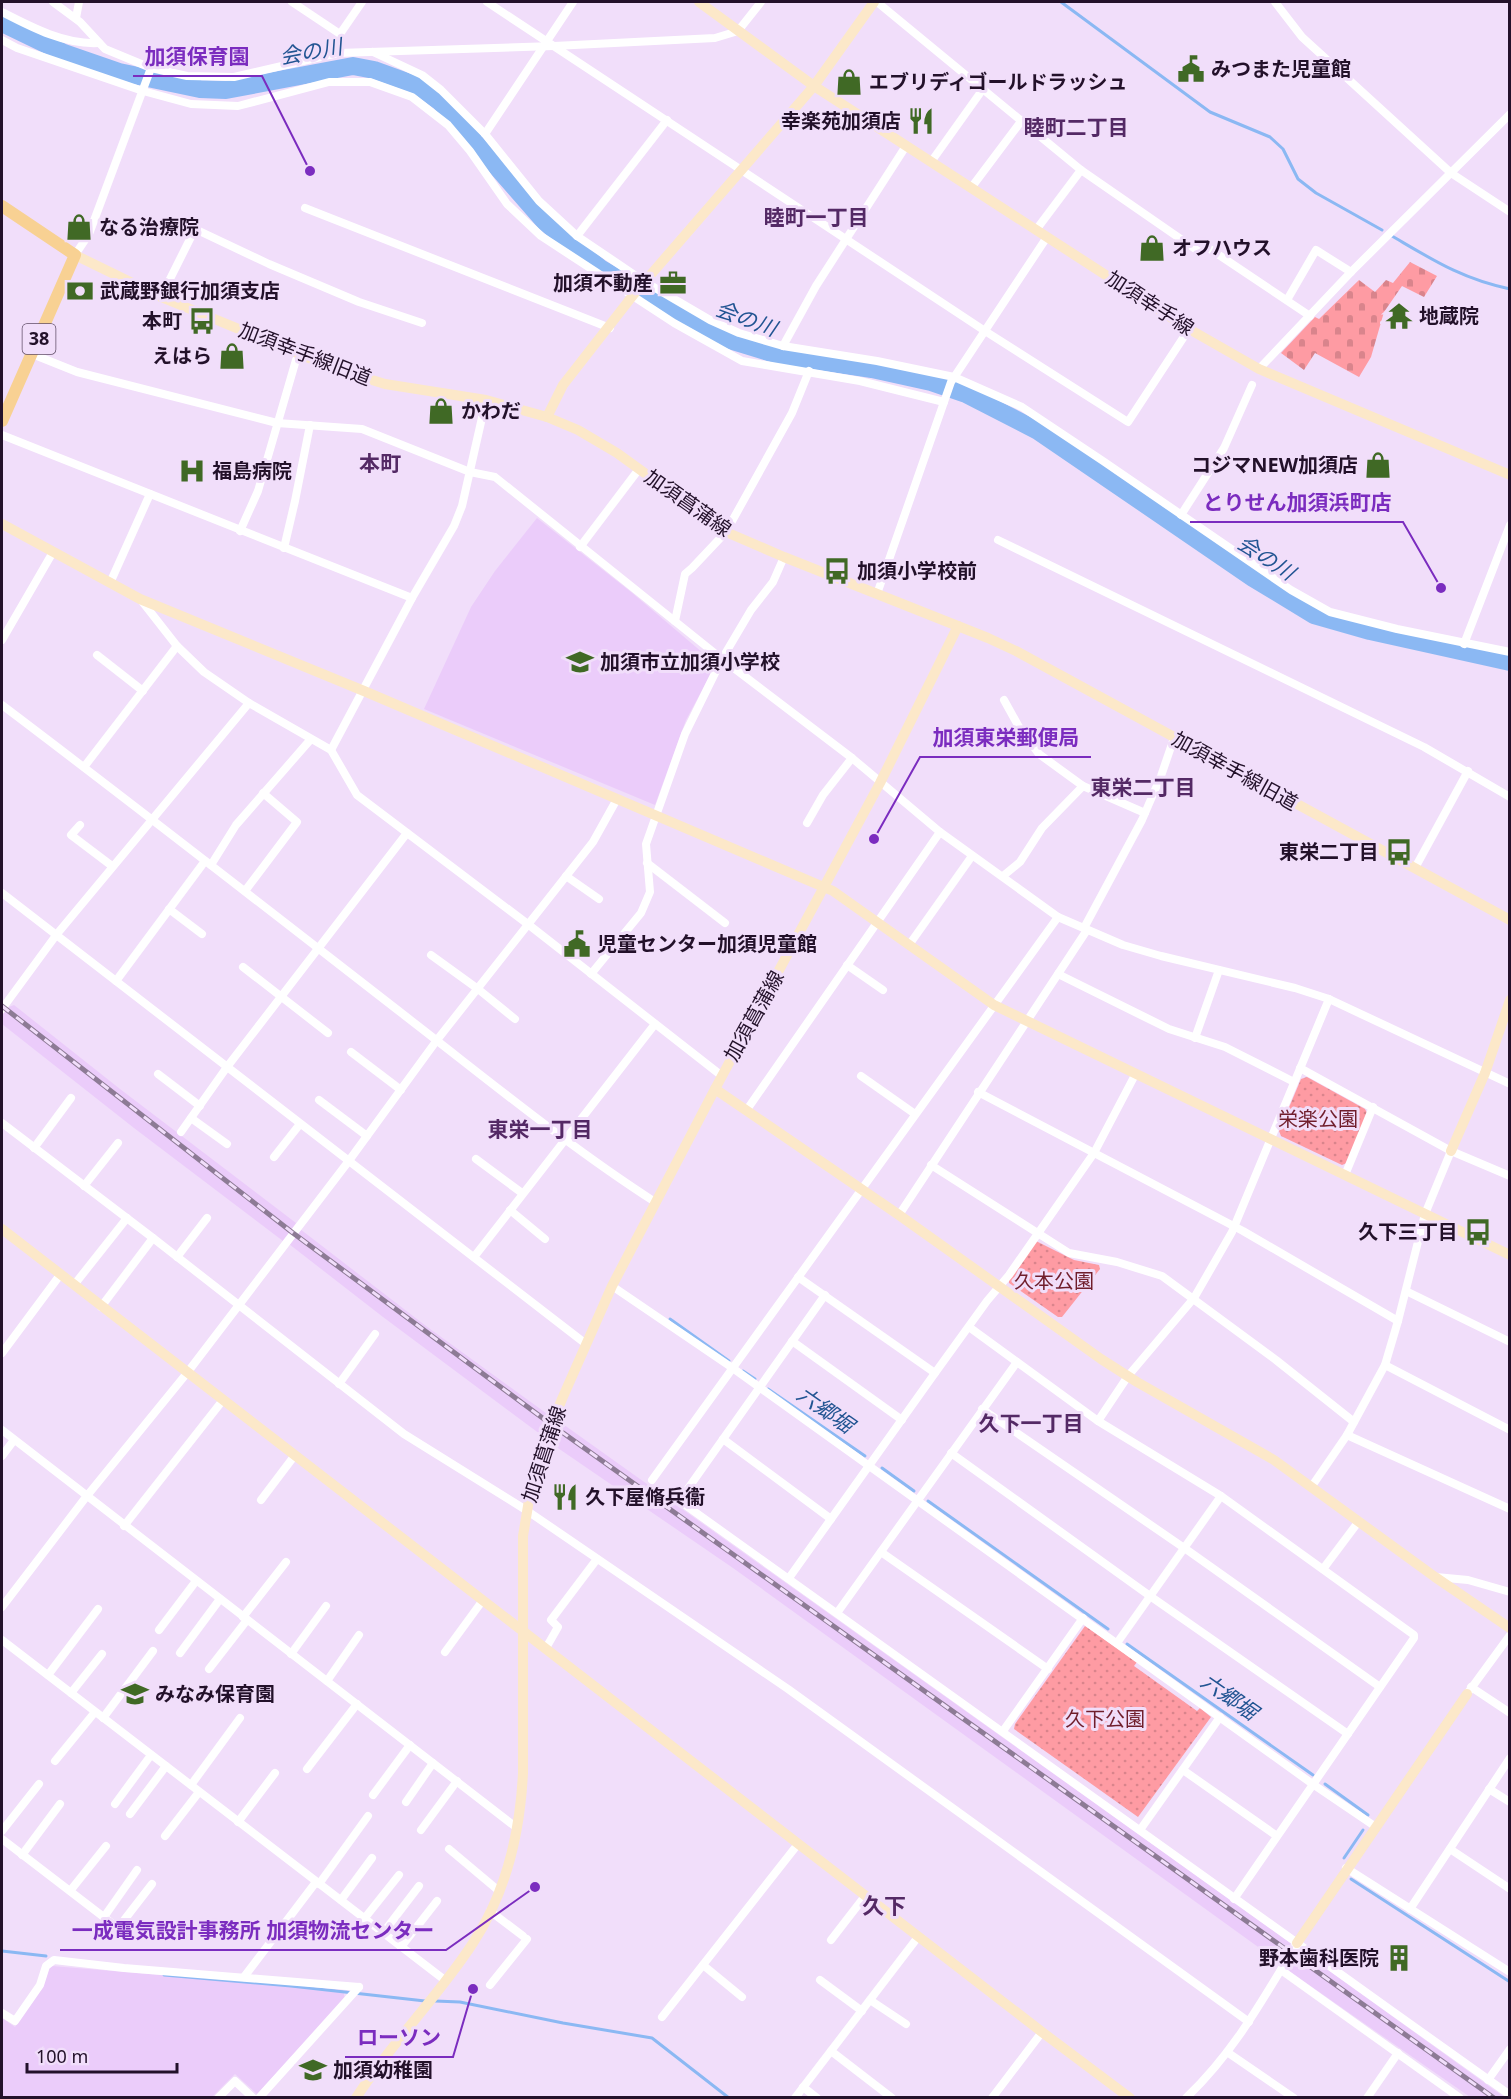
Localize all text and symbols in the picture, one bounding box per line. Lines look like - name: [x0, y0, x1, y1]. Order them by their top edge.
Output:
- water label: 会の川: [277, 31, 346, 70]
- callout: 加須保育園: [133, 37, 262, 76]
- text: 加須保育園: [145, 42, 250, 70]
- public building icon: みつまた児童館: [1176, 54, 1206, 84]
- place label: みつまた児童館: [1211, 55, 1351, 82]
- shop icon: エブリディゴールドラッシュ: [834, 67, 864, 97]
- place label: エブリディゴールドラッシュ: [869, 68, 1128, 95]
- restaurant icon: 幸楽苑加須店: [906, 106, 936, 136]
- place label: 幸楽苑加須店: [781, 107, 901, 134]
- district label: 睦町二丁目: [1024, 113, 1129, 141]
- district label: 睦町一丁目: [764, 203, 869, 231]
- shop icon: なる治療院: [64, 212, 94, 242]
- place label: なる治療院: [99, 213, 199, 240]
- shop icon: オフハウス: [1137, 233, 1167, 263]
- place label: オフハウス: [1172, 234, 1272, 261]
- street label: 加須幸手線: [1101, 264, 1200, 341]
- office icon: 加須不動産: [658, 268, 688, 298]
- place label: 加須不動産: [553, 269, 653, 296]
- bank icon: 武蔵野銀行加須支店: [65, 276, 95, 306]
- place label: 武蔵野銀行加須支店: [100, 277, 280, 304]
- water label: 会の川: [712, 294, 783, 343]
- temple icon: 地蔵院: [1384, 301, 1414, 331]
- place label: 地蔵院: [1419, 302, 1479, 329]
- bus stop icon: 本町: [187, 306, 217, 336]
- place label: 本町: [142, 307, 182, 334]
- street label: 加須幸手線旧道: [235, 316, 375, 391]
- road number: 38: [22, 324, 56, 354]
- shop icon: えはら: [217, 341, 247, 371]
- place label: えはら: [152, 342, 212, 369]
- shop icon: かわだ: [426, 396, 456, 426]
- place label: かわだ: [461, 397, 521, 424]
- district label: 本町: [359, 449, 401, 477]
- shop icon: コジマNEW加須店: [1363, 450, 1393, 480]
- place label: コジマNEW加須店: [1191, 451, 1358, 478]
- hospital icon: 福島病院: [177, 456, 207, 486]
- place label: 福島病院: [212, 457, 292, 484]
- street label: 加須菖蒲線: [640, 463, 737, 542]
- callout: とりせん加須浜町店: [1190, 483, 1403, 522]
- text: とりせん加須浜町店: [1203, 488, 1392, 516]
- water label: 会の川: [1233, 528, 1302, 587]
- bus stop icon: 加須小学校前: [822, 556, 852, 586]
- place label: 加須小学校前: [857, 557, 977, 584]
- school or university icon: 加須市立加須小学校: [565, 647, 595, 677]
- place label: 加須市立加須小学校: [600, 648, 780, 675]
- callout: 加須東栄郵便局: [920, 718, 1091, 757]
- text: 加須東栄郵便局: [933, 723, 1080, 751]
- street label: 加須幸手線旧道: [1167, 725, 1303, 816]
- district label: 東栄二丁目: [1091, 773, 1196, 801]
- bus stop icon: 東栄二丁目: [1384, 837, 1414, 867]
- place label: 東栄二丁目: [1279, 838, 1379, 865]
- public building icon: 児童センター加須児童館: [562, 929, 592, 959]
- place label: 児童センター加須児童館: [597, 930, 817, 957]
- street label: 加須菖蒲線: [718, 965, 790, 1066]
- park label: 栄楽公園: [1278, 1105, 1358, 1132]
- district label: 東栄一丁目: [488, 1115, 593, 1143]
- bus stop icon: 久下三丁目: [1463, 1217, 1493, 1247]
- place label: 久下三丁目: [1358, 1218, 1458, 1245]
- park label: 久本公園: [1014, 1267, 1094, 1294]
- water label: 六郷堀: [792, 1380, 862, 1440]
- street label: 加須菖蒲線: [515, 1402, 572, 1506]
- district label: 久下一丁目: [979, 1409, 1084, 1437]
- restaurant icon: 久下屋脩兵衞: [550, 1482, 580, 1512]
- place label: 久下屋脩兵衞: [585, 1483, 705, 1510]
- water label: 六郷堀: [1196, 1667, 1266, 1727]
- school or university icon: みなみ保育園: [120, 1679, 150, 1709]
- place label: みなみ保育園: [155, 1680, 275, 1707]
- park label: 久下公園: [1065, 1705, 1145, 1732]
- district label: 久下: [862, 1890, 906, 1920]
- callout: 一成電気設計事務所 加須物流センター: [60, 1911, 446, 1950]
- text: 一成電気設計事務所 加須物流センター: [72, 1916, 434, 1944]
- building icon: 野本歯科医院: [1384, 1943, 1414, 1973]
- place label: 野本歯科医院: [1259, 1944, 1379, 1971]
- callout: ローソン: [345, 2018, 453, 2057]
- text: ローソン: [357, 2023, 441, 2051]
- scale bar: [27, 2036, 177, 2074]
- text: 100 m: [36, 2044, 88, 2068]
- school or university icon: 加須幼稚園: [298, 2055, 328, 2085]
- place label: 加須幼稚園: [333, 2056, 433, 2083]

